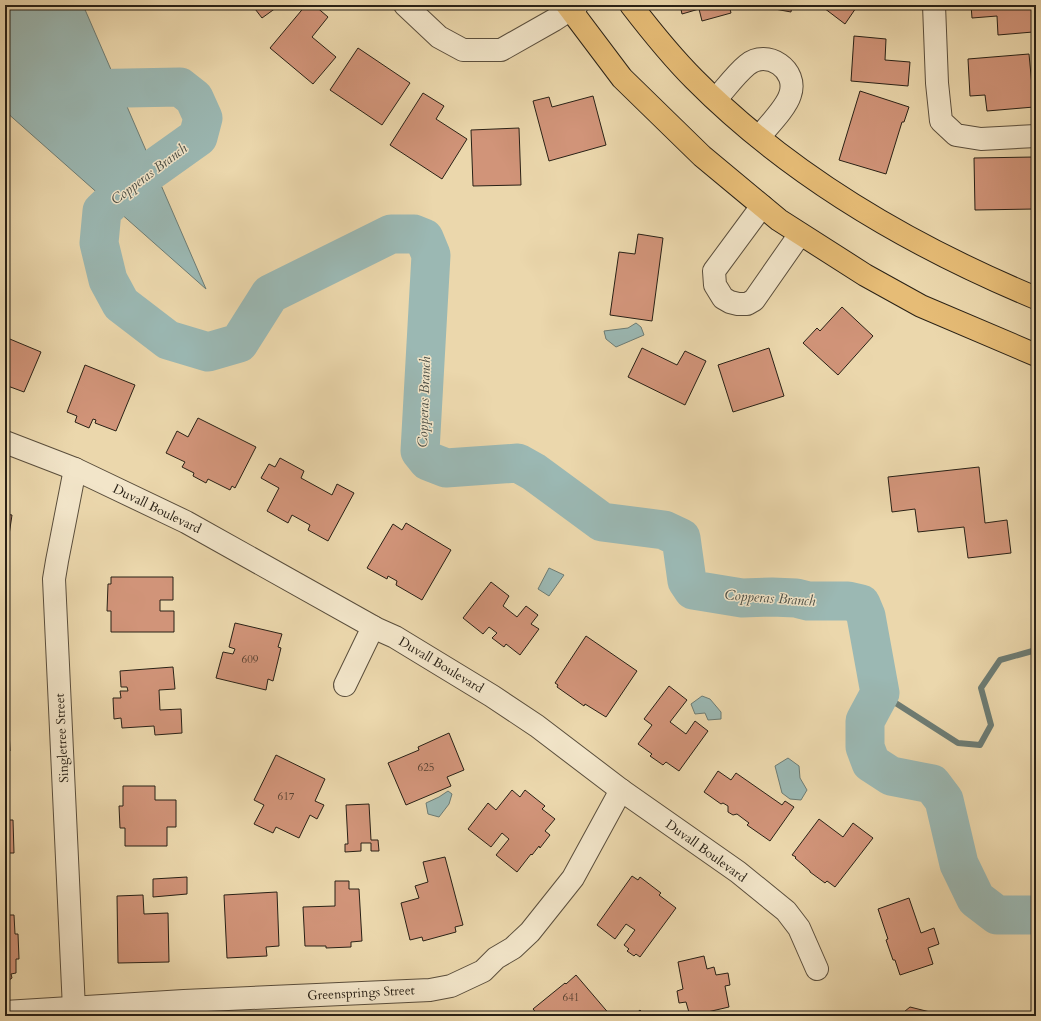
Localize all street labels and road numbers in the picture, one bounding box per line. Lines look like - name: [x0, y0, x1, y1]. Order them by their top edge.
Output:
- street label: Duvall Boulevard: [110, 480, 204, 538]
- street label: Duvall Boulevard: [395, 633, 487, 697]
- street label: Singletree Street: [51, 693, 73, 783]
- street label: Duvall Boulevard: [662, 815, 750, 887]
- street label: Greensprings Street: [307, 981, 415, 1005]

